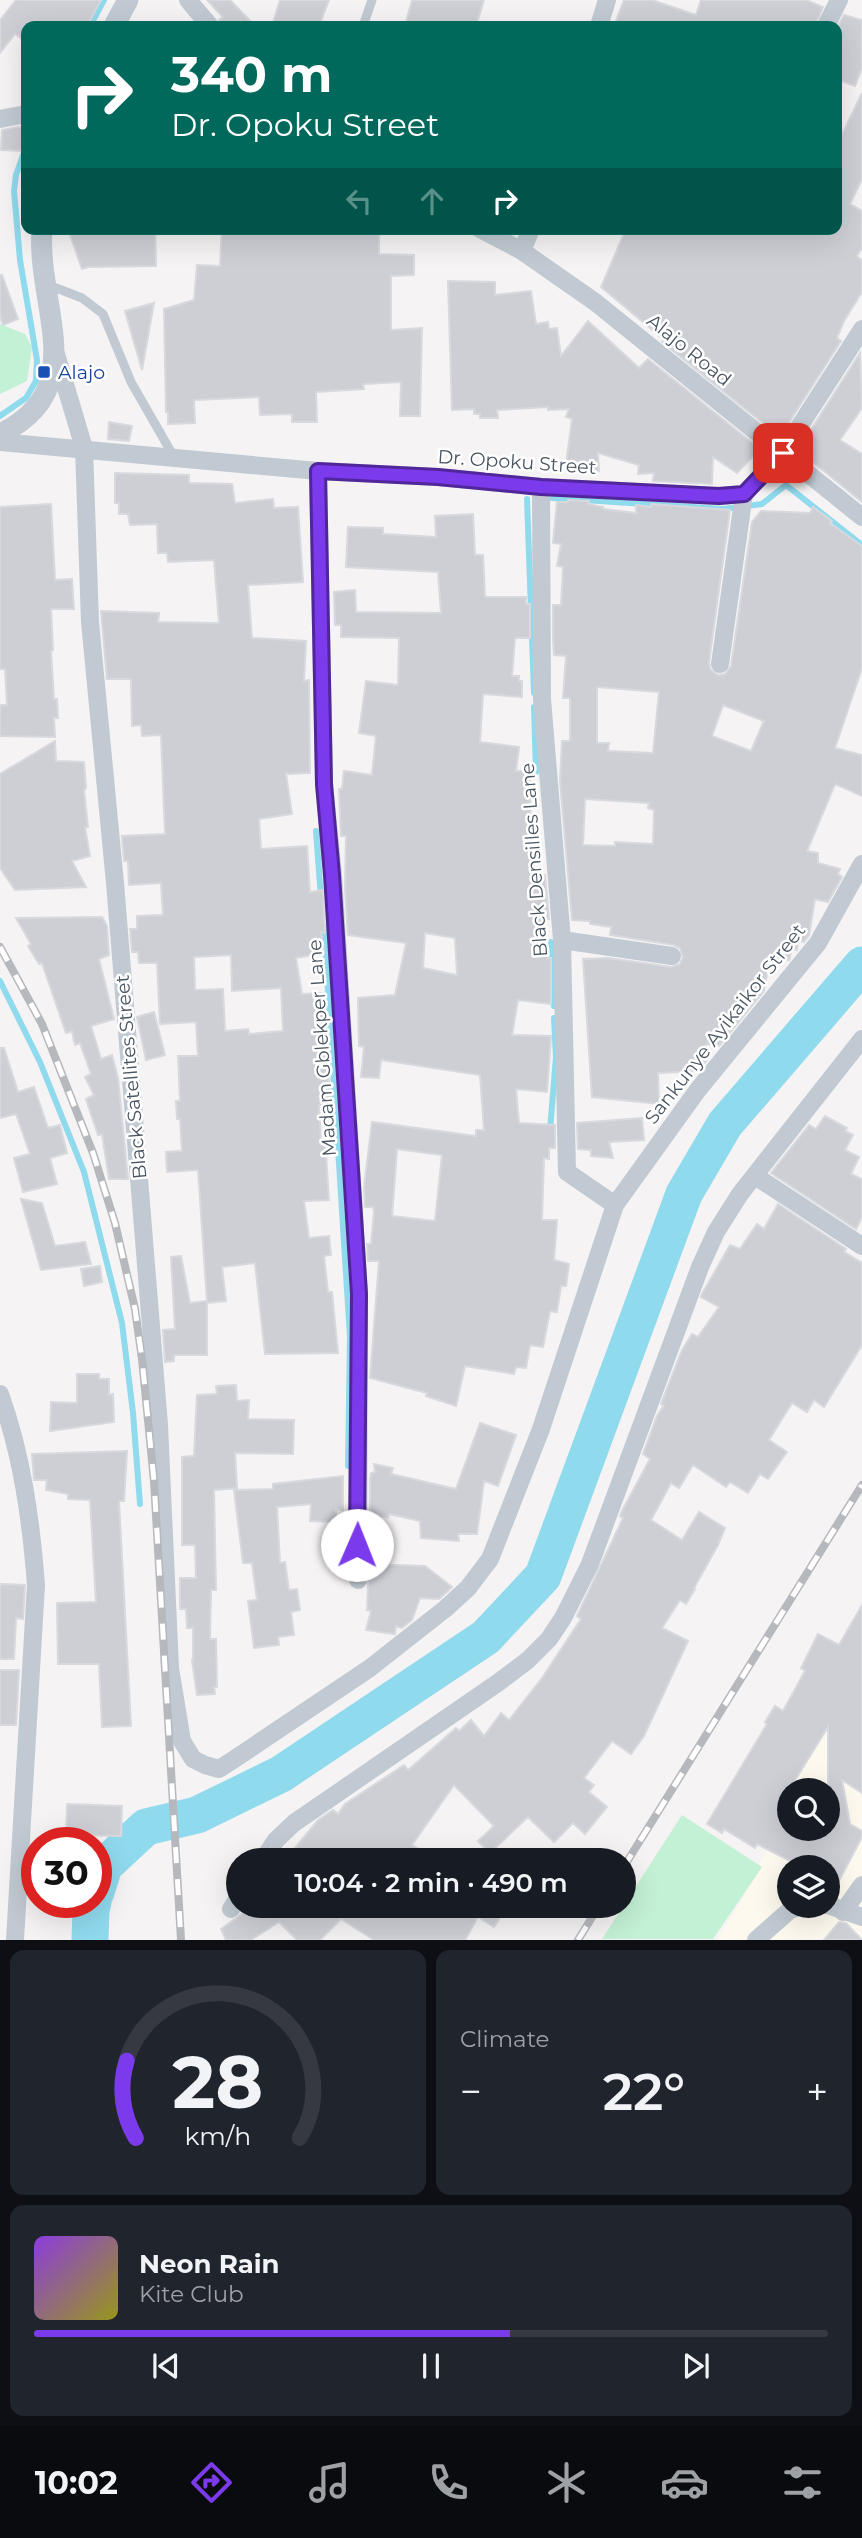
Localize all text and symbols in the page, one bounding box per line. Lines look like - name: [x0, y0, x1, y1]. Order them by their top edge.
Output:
- text: 340 m: [171, 45, 332, 104]
- icon: right: [56, 49, 147, 140]
- text: Dr. Opoku Street: [171, 105, 439, 144]
- icon: left: [340, 182, 378, 220]
- icon: ahead: [413, 182, 451, 220]
- icon: right: [486, 182, 524, 220]
- street label: Alajo Road: [642, 309, 736, 391]
- place label: Alajo: [58, 361, 105, 384]
- marker: Alajo: [36, 364, 52, 380]
- pin: [753, 423, 813, 483]
- icon: arrive: [764, 434, 802, 472]
- street label: Dr. Opoku Street: [437, 445, 598, 479]
- street label: Black Densilles Lane: [516, 762, 552, 958]
- street label: Sankunye Ayikaikor Street: [640, 919, 810, 1129]
- street label: Madam Gblekper Lane: [303, 939, 341, 1157]
- street label: Black Satellites Street: [111, 974, 151, 1180]
- position arrow: [320, 1508, 394, 1582]
- map controls: [777, 1778, 840, 1918]
- button: search: [777, 1778, 840, 1841]
- speed limit sign: 30: [21, 1827, 112, 1918]
- button: layers: [777, 1855, 840, 1918]
- text: 10:04 · 2 min · 490 m: [294, 1867, 568, 1899]
- text: Climate: [460, 2025, 549, 2053]
- text: 28: [173, 2039, 264, 2127]
- text: 22°: [603, 2060, 685, 2123]
- text: −: [460, 2068, 482, 2115]
- text: +: [806, 2068, 828, 2115]
- text: km/h: [185, 2121, 251, 2151]
- text: Neon Rain: [139, 2248, 280, 2280]
- text: Kite Club: [139, 2280, 244, 2308]
- icon: previous: [147, 2347, 185, 2385]
- icon: pause: [412, 2347, 450, 2385]
- icon: next: [677, 2347, 715, 2385]
- icon: directions: [187, 2458, 236, 2507]
- icon: music: [305, 2458, 354, 2507]
- icon: phone: [424, 2458, 473, 2507]
- icon: climate: [542, 2458, 591, 2507]
- icon: car: [660, 2458, 709, 2507]
- icon: filters: [778, 2458, 827, 2507]
- text: 10:02: [35, 2463, 118, 2502]

